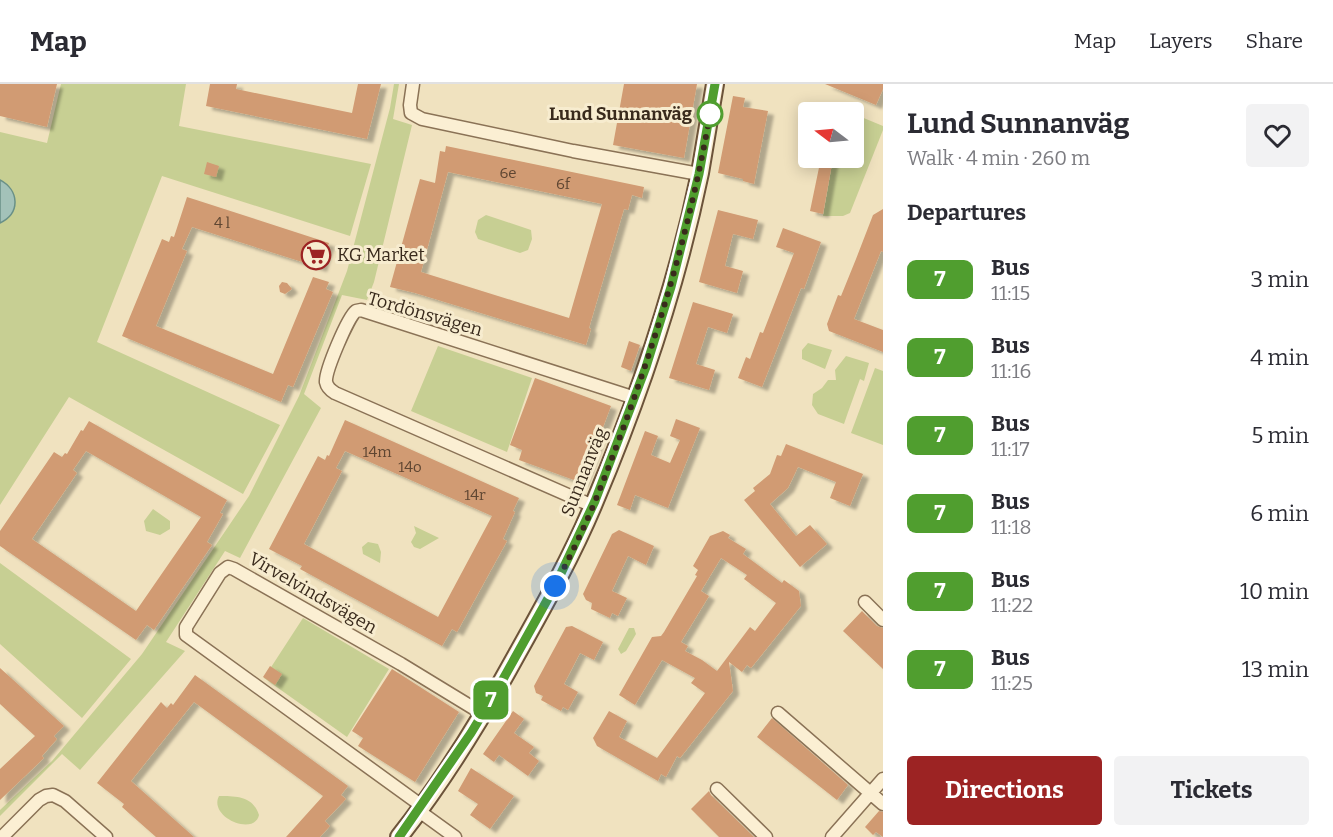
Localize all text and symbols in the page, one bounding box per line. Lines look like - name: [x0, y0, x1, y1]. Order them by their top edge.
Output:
- text: Map: [30, 25, 87, 58]
- text: Map: [1074, 28, 1116, 54]
- text: Layers: [1149, 28, 1213, 54]
- text: Share: [1246, 28, 1303, 54]
- marker: Lund Sunnanväg: [697, 101, 723, 127]
- north arrow: [798, 102, 864, 168]
- map controls: [798, 102, 864, 168]
- place label: Lund Sunnanväg: [549, 103, 693, 125]
- button: heart: [1246, 104, 1309, 167]
- text: Lund Sunnanväg: [907, 107, 1130, 140]
- text: Walk · 4 min · 260 m: [907, 146, 1090, 170]
- house number: 6e: [499, 164, 517, 182]
- house number: 6f: [556, 175, 572, 193]
- text: Departures: [907, 199, 1026, 226]
- house number: 4 l: [214, 214, 230, 232]
- supermarket icon: KG Market: [300, 239, 332, 271]
- place label: KG Market: [337, 244, 425, 266]
- text: Bus: [991, 254, 1030, 281]
- text: 7: [934, 266, 946, 292]
- text: 3 min: [1251, 266, 1309, 293]
- text: 11:15: [991, 281, 1030, 305]
- street label: Tordönsvägen: [365, 287, 485, 341]
- text: Bus: [991, 332, 1030, 359]
- text: 7: [934, 344, 946, 370]
- text: 4 min: [1250, 344, 1309, 371]
- text: 11:16: [991, 359, 1031, 383]
- text: Bus: [991, 410, 1030, 437]
- text: 7: [934, 422, 946, 448]
- text: 5 min: [1251, 422, 1309, 449]
- street label: Sunnanväg: [556, 424, 612, 520]
- text: 11:17: [991, 437, 1029, 461]
- house number: 14m: [362, 443, 392, 461]
- house number: 14o: [398, 458, 422, 476]
- house number: 14r: [464, 486, 486, 504]
- text: Bus: [991, 488, 1030, 515]
- text: 7: [934, 500, 946, 526]
- text: 6 min: [1250, 500, 1309, 527]
- text: 11:18: [991, 515, 1032, 539]
- street label: Virvelvindsvägen: [245, 547, 381, 639]
- text: Bus: [991, 566, 1030, 593]
- your location: [540, 571, 570, 601]
- text: 7: [934, 578, 946, 604]
- text: 10 min: [1240, 578, 1309, 605]
- text: 11:22: [991, 593, 1033, 617]
- text: Bus: [991, 644, 1030, 671]
- text: 7: [934, 656, 946, 682]
- text: 13 min: [1242, 656, 1309, 683]
- text: 11:25: [991, 671, 1033, 695]
- line badge: 7: [472, 680, 510, 720]
- text: 7: [485, 687, 497, 713]
- button: Directions: [907, 756, 1102, 825]
- button: Tickets: [1114, 756, 1309, 825]

